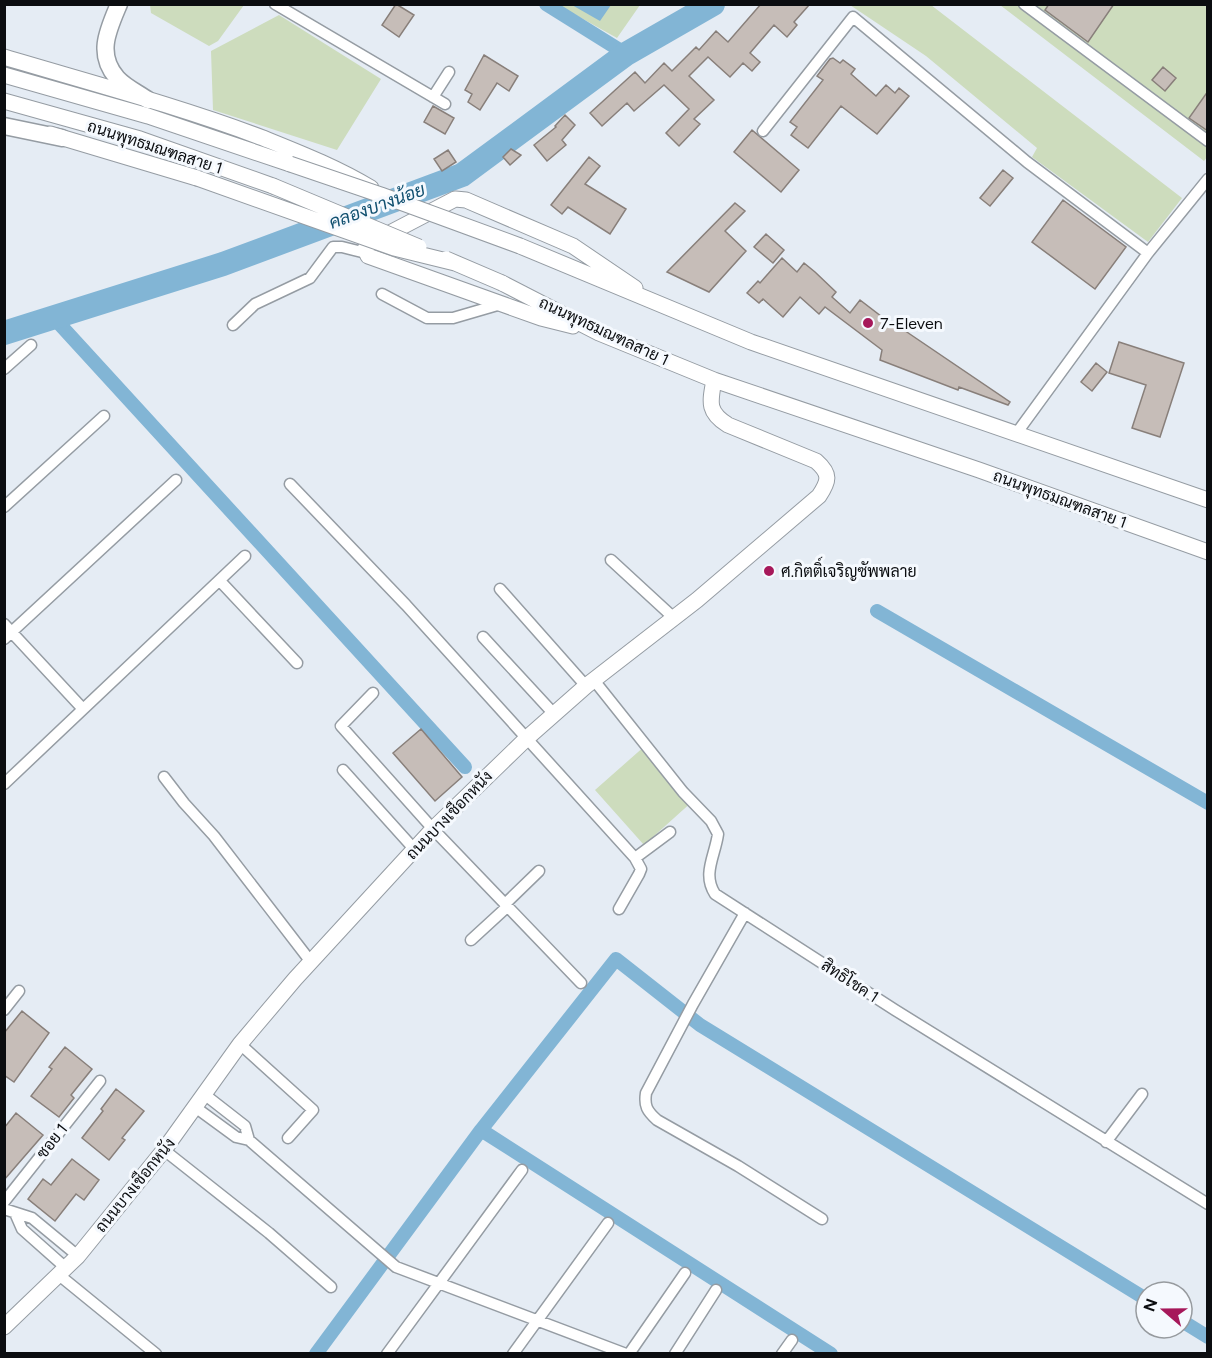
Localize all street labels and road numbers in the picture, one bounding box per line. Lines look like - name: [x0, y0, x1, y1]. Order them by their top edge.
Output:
- street label: ถนนพุทธมณฑลสาย 1: [84, 116, 225, 180]
- street label: ถนนพุทธมณฑลสาย 1: [535, 293, 672, 371]
- street label: ถนนพุทธมณฑลสาย 1: [990, 466, 1129, 534]
- street label: ถนนบางเชือกหนัง: [401, 766, 496, 863]
- street label: สิทธิโชค 1: [818, 954, 883, 1007]
- street label: ซอย 1: [33, 1120, 71, 1162]
- street label: ถนนบางเชือกหนัง: [90, 1133, 179, 1236]

